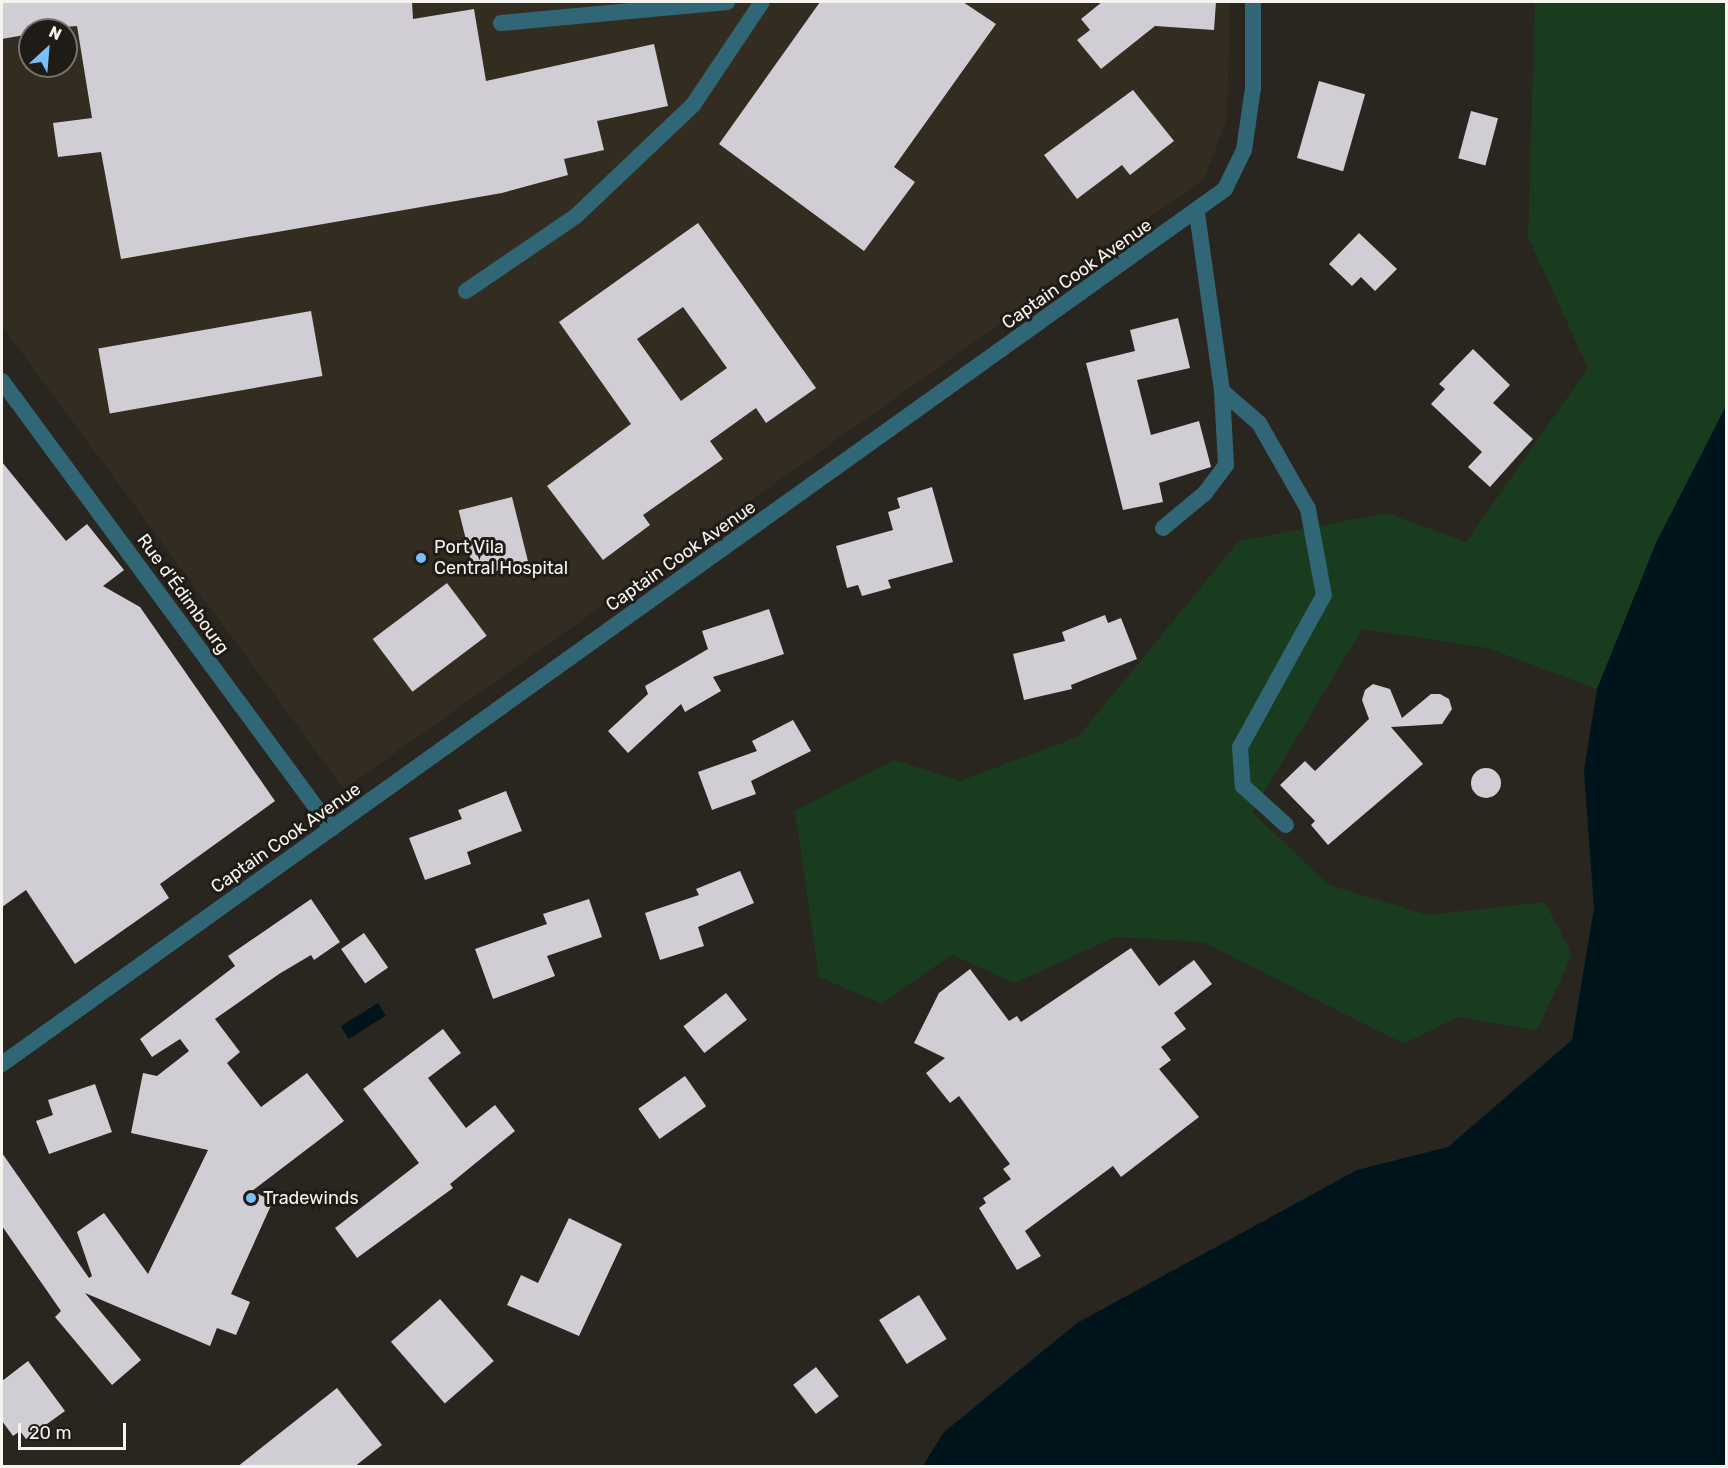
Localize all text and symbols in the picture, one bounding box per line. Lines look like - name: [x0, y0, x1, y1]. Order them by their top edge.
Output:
- north arrow: [18, 18, 78, 78]
- text: N: [46, 22, 65, 44]
- street label: Captain Cook Avenue: [998, 214, 1156, 334]
- street label: Captain Cook Avenue: [602, 496, 760, 616]
- street label: Rue d'Édimbourg: [132, 530, 234, 658]
- place label: Port Vila Central Hospital: [434, 537, 568, 580]
- marker: Port Vila Central Hospital: [412, 549, 430, 567]
- street label: Captain Cook Avenue: [207, 778, 365, 898]
- place label: Tradewinds: [263, 1187, 359, 1209]
- marker: Tradewinds: [244, 1191, 258, 1205]
- scale bar: [21, 1411, 129, 1449]
- text: 20 m: [29, 1422, 71, 1444]

